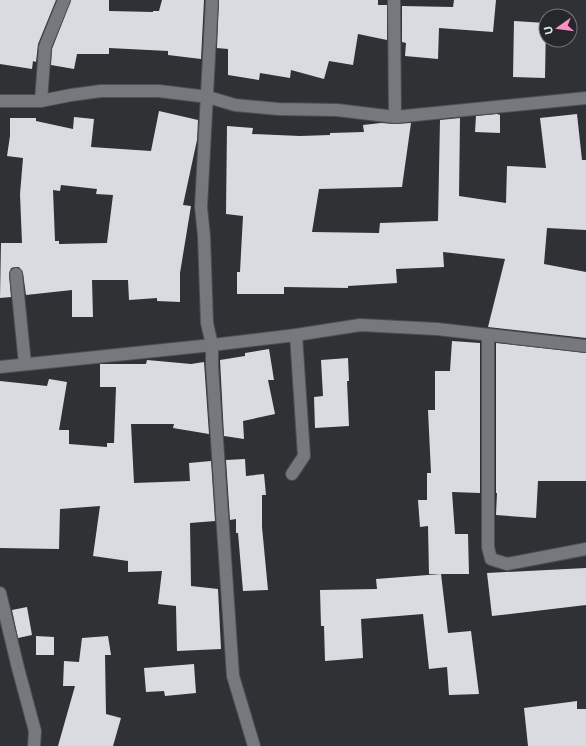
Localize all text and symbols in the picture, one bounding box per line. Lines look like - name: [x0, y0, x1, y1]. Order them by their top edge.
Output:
- north arrow: [538, 8, 578, 48]
- text: U: [541, 25, 556, 36]

